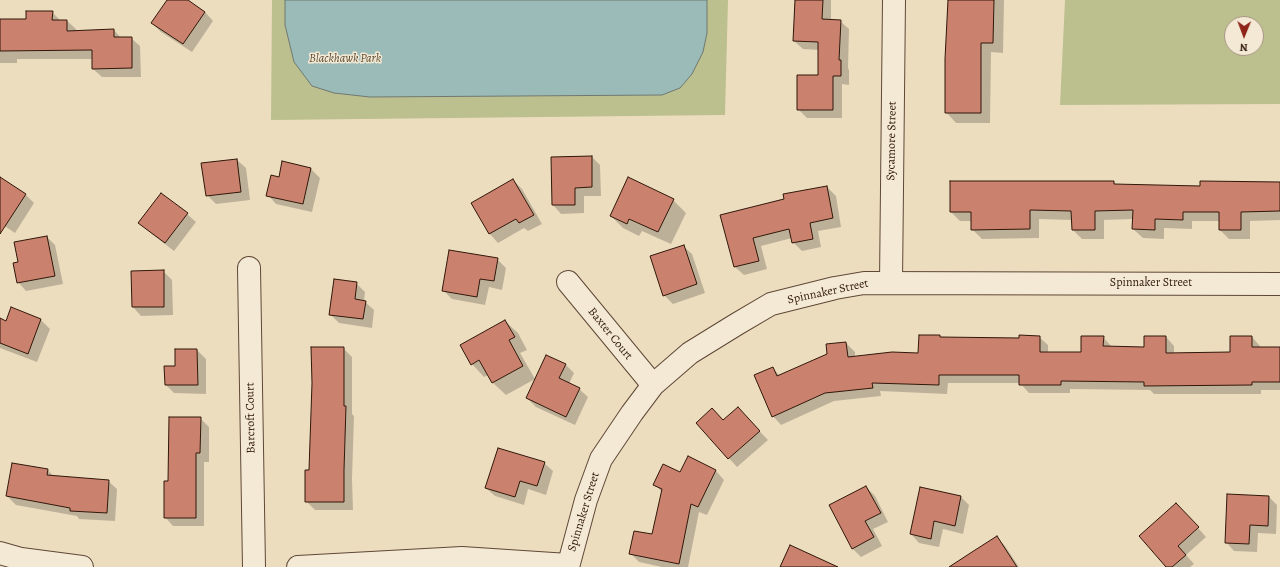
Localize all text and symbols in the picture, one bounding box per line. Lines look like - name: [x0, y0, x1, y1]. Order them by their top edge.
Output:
- north arrow: [1224, 16, 1264, 56]
- text: N: [1240, 40, 1248, 55]
- park label: Blackhawk Park: [309, 52, 381, 66]
- street label: Sycamore Street: [884, 101, 900, 181]
- street label: Spinnaker Street: [786, 276, 870, 308]
- street label: Spinnaker Street: [1110, 276, 1192, 290]
- street label: Baxter Court: [585, 305, 635, 363]
- street label: Barcroft Court: [243, 382, 259, 454]
- street label: Spinnaker Street: [565, 470, 603, 554]

